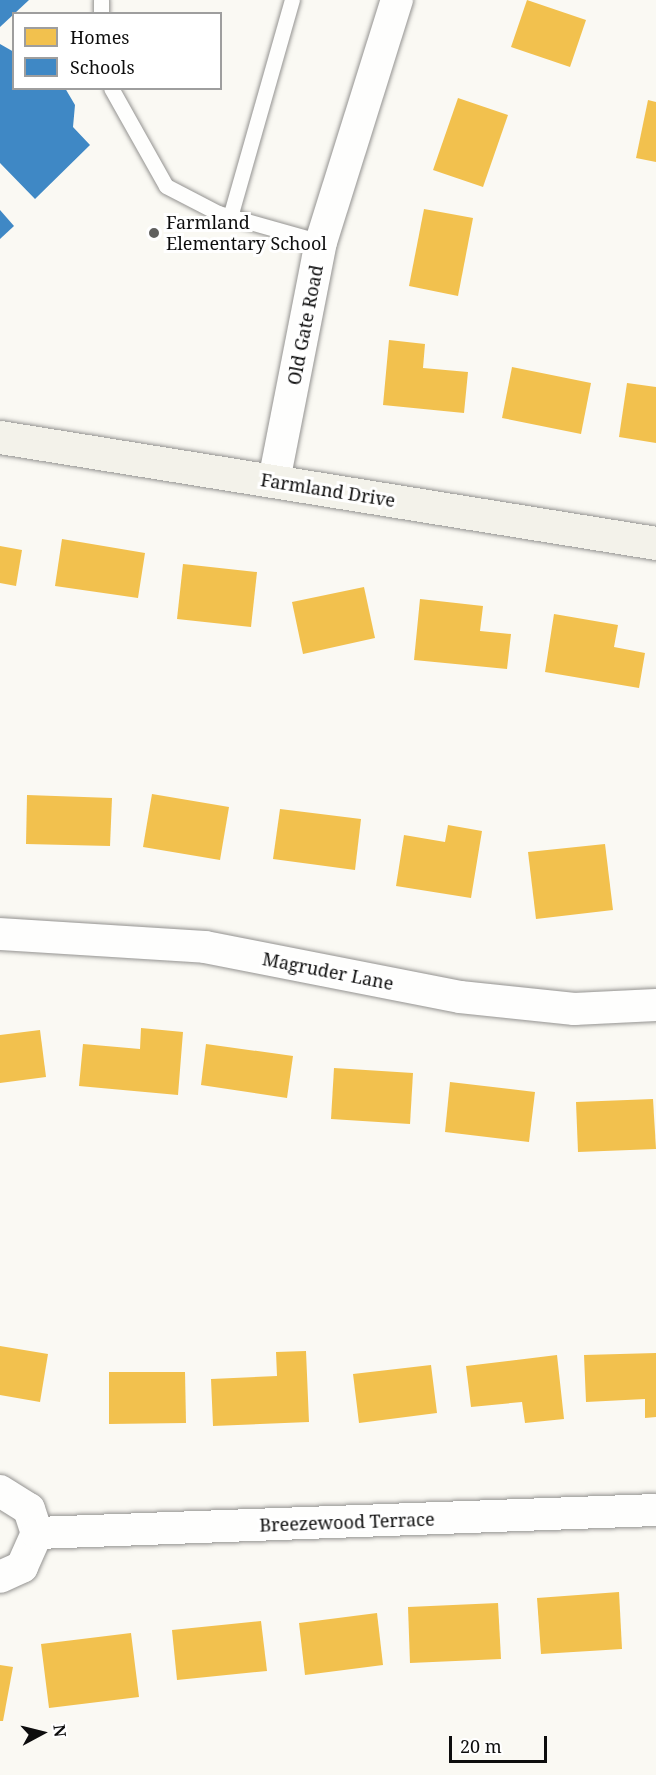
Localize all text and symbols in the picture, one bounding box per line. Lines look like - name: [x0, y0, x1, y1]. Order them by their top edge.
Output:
- legend: [12, 12, 222, 90]
- text: Homes: [70, 25, 129, 49]
- text: Schools: [70, 55, 135, 79]
- place label: Farmland Elementary School: [166, 212, 327, 254]
- marker: Farmland Elementary School: [147, 226, 161, 240]
- street label: Old Gate Road: [283, 263, 327, 387]
- street label: Farmland Drive: [259, 469, 397, 511]
- street label: Magruder Lane: [261, 948, 395, 994]
- street label: Breezewood Terrace: [259, 1508, 435, 1536]
- north arrow: [12, 1703, 72, 1763]
- text: N: [48, 1723, 72, 1738]
- scale bar: [452, 1724, 550, 1762]
- text: 20 m: [460, 1734, 502, 1758]

